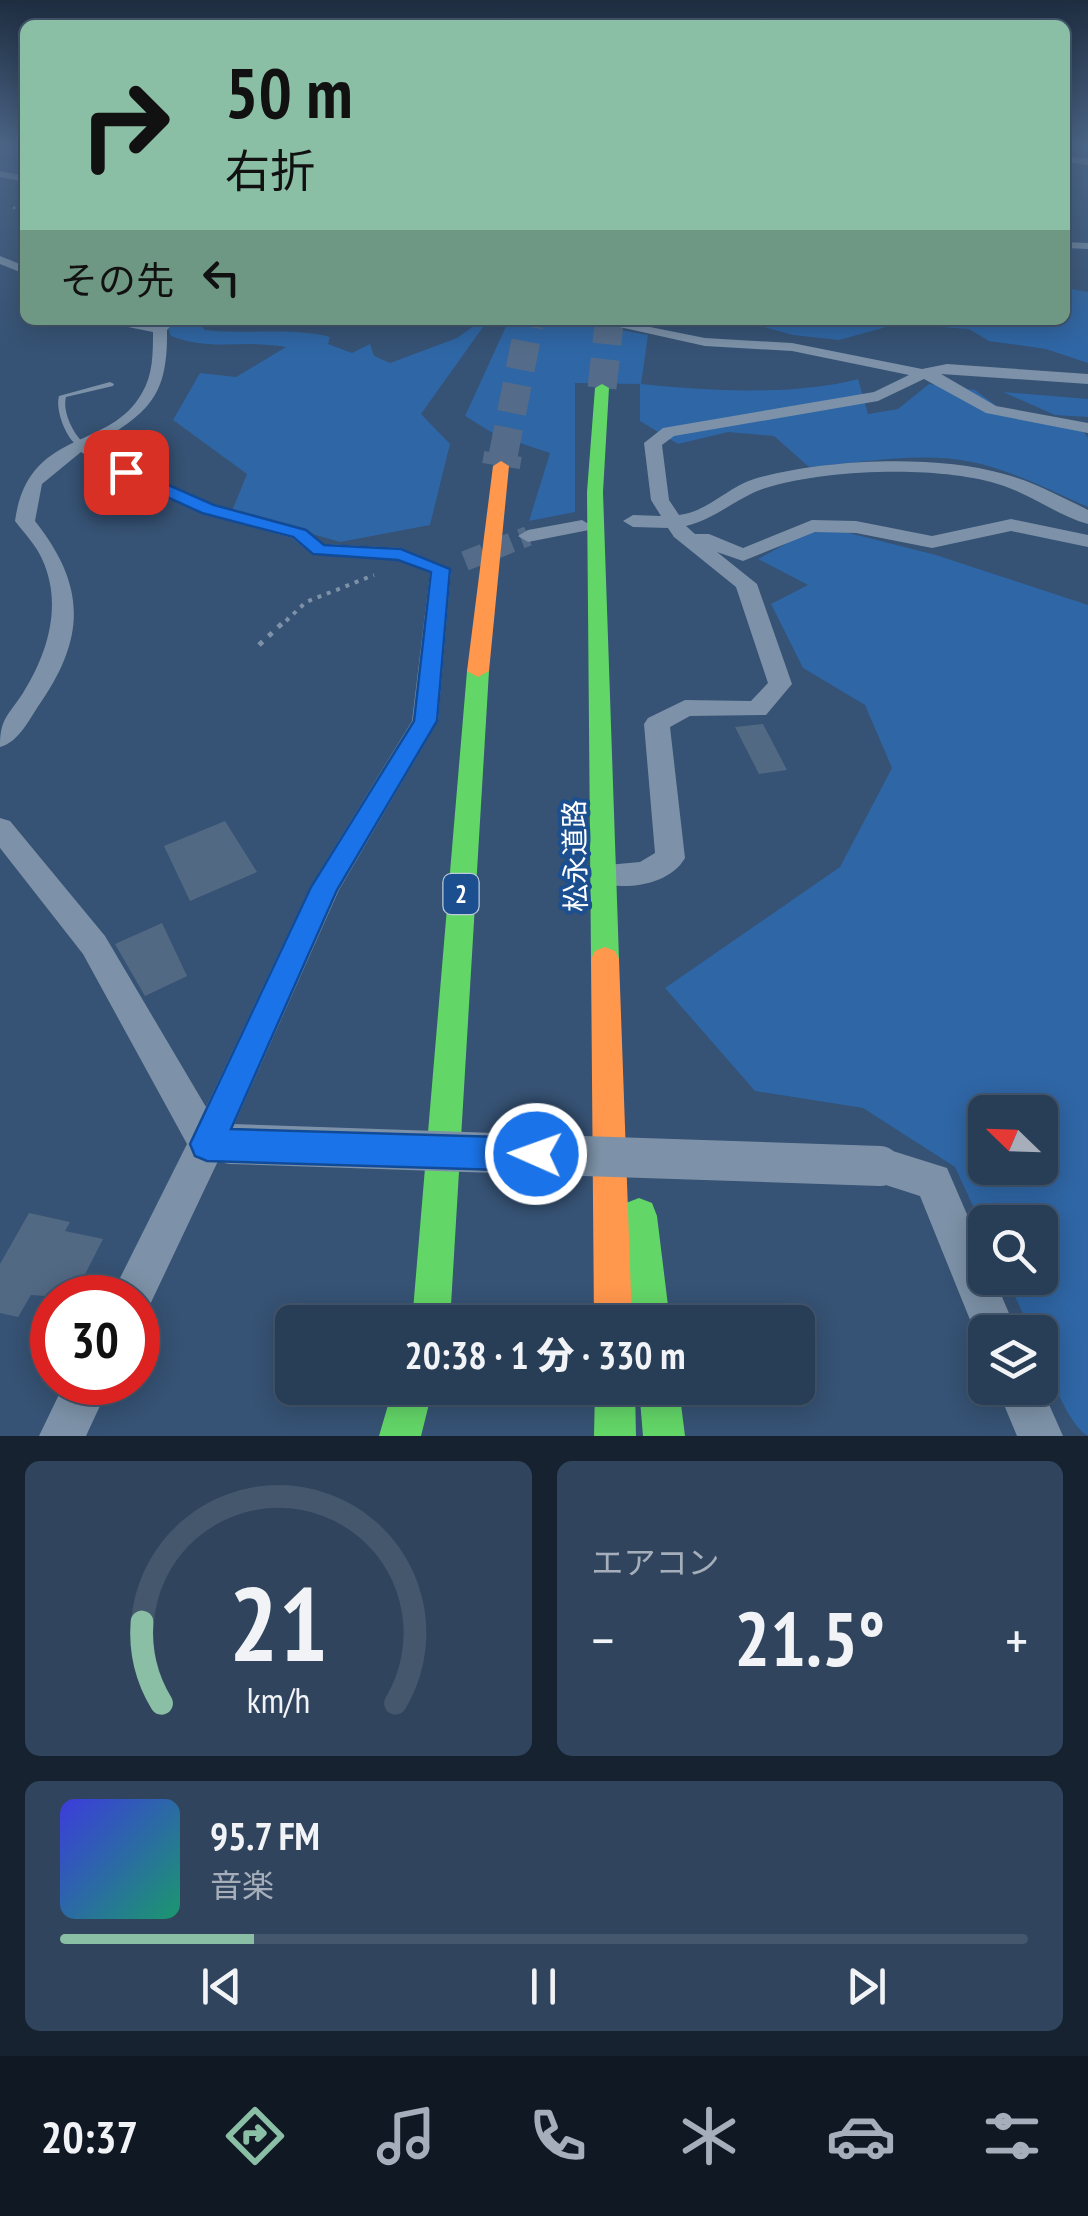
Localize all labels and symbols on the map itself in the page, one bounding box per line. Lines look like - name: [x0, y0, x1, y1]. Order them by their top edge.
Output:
- pin: [84, 430, 169, 515]
- street label: 松永道路: [555, 800, 594, 912]
- road number: 2: [444, 874, 478, 914]
- north arrow: [968, 1095, 1058, 1185]
- position arrow: [484, 1102, 588, 1206]
- speed limit sign: 30: [30, 1275, 160, 1405]

